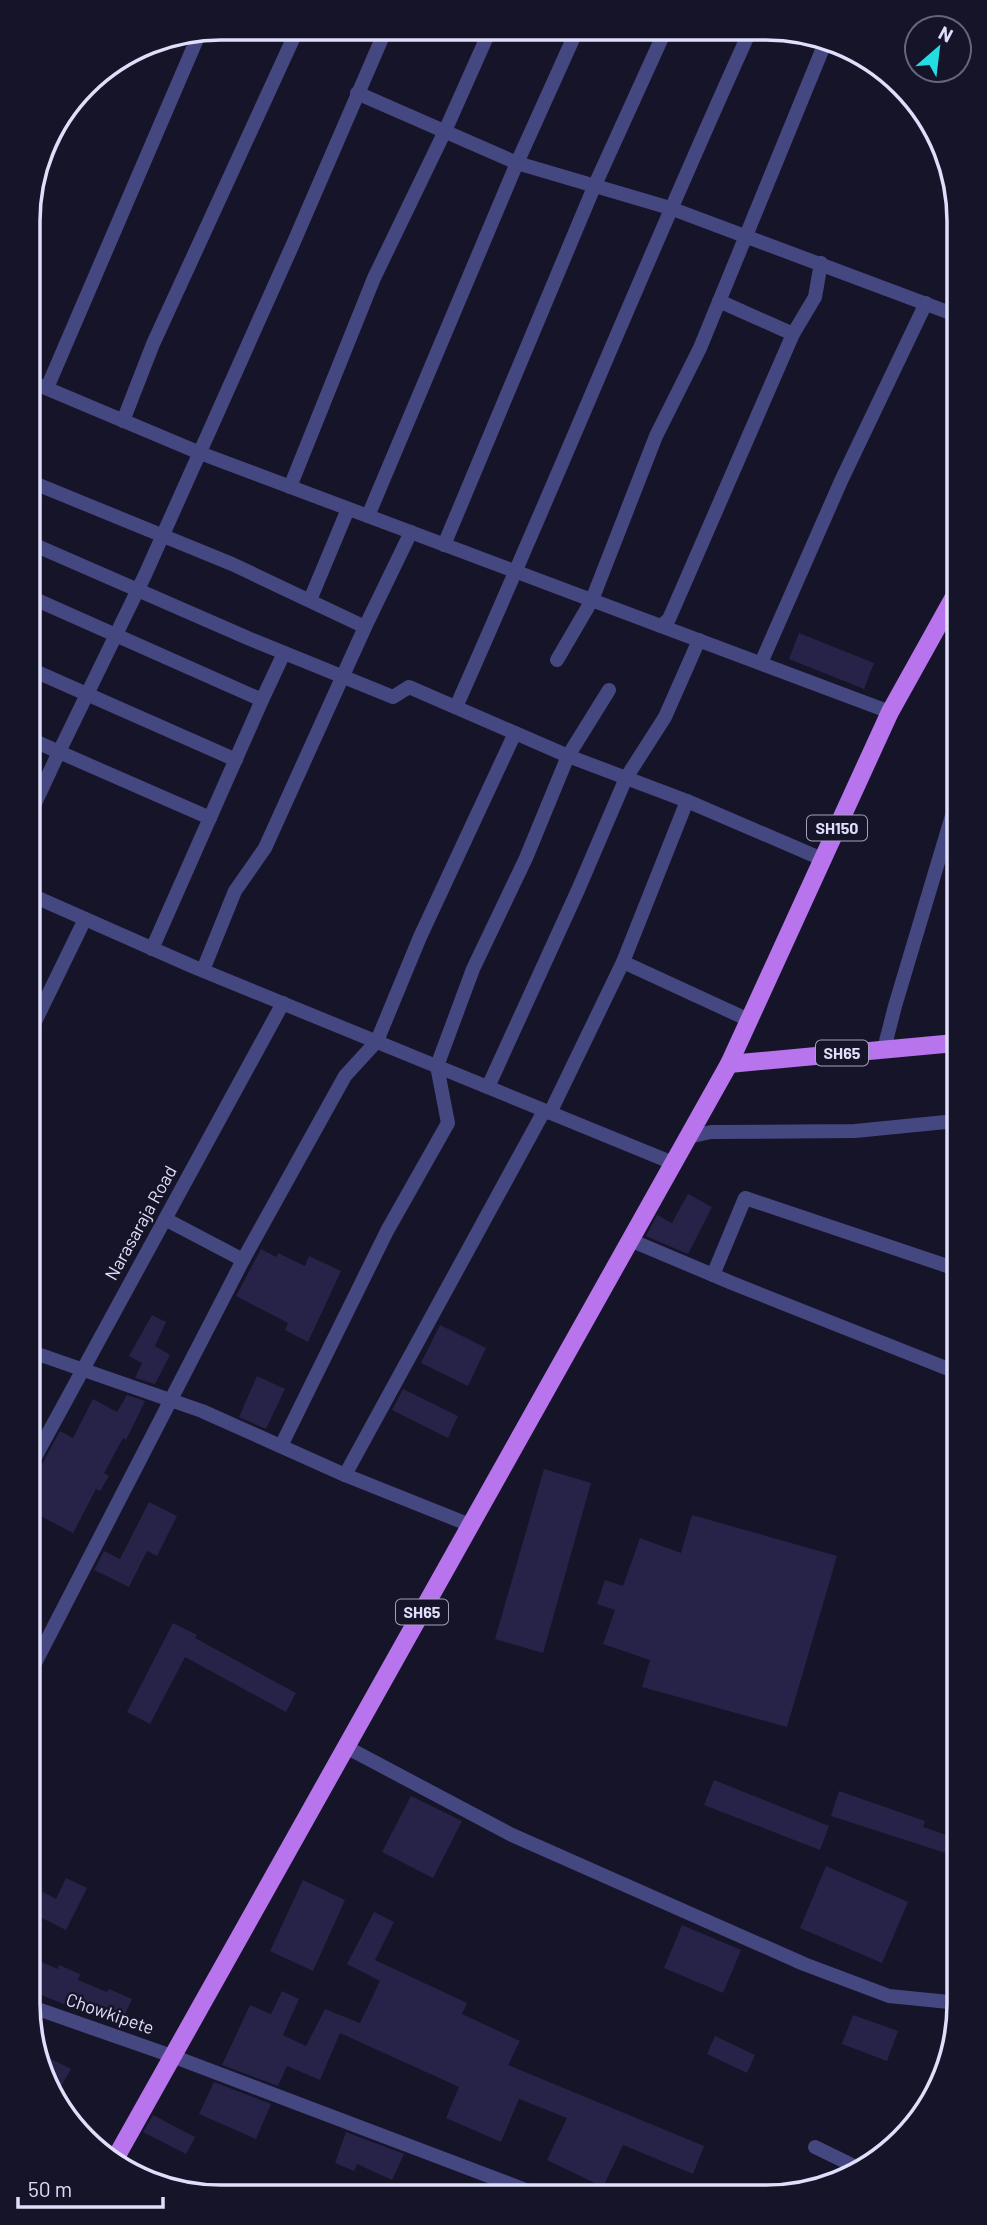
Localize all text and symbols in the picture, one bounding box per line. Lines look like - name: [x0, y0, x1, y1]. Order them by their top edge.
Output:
- north arrow: [903, 14, 973, 84]
- text: N: [935, 20, 957, 47]
- road number: SH150: [807, 816, 867, 841]
- road number: SH65: [816, 1040, 868, 1065]
- street label: Narasaraja Road: [100, 1161, 181, 1284]
- road number: SH65: [396, 1600, 448, 1624]
- street label: Chowkipete: [63, 1988, 157, 2038]
- scale bar: [18, 2166, 163, 2210]
- text: 50 m: [28, 2176, 72, 2201]

